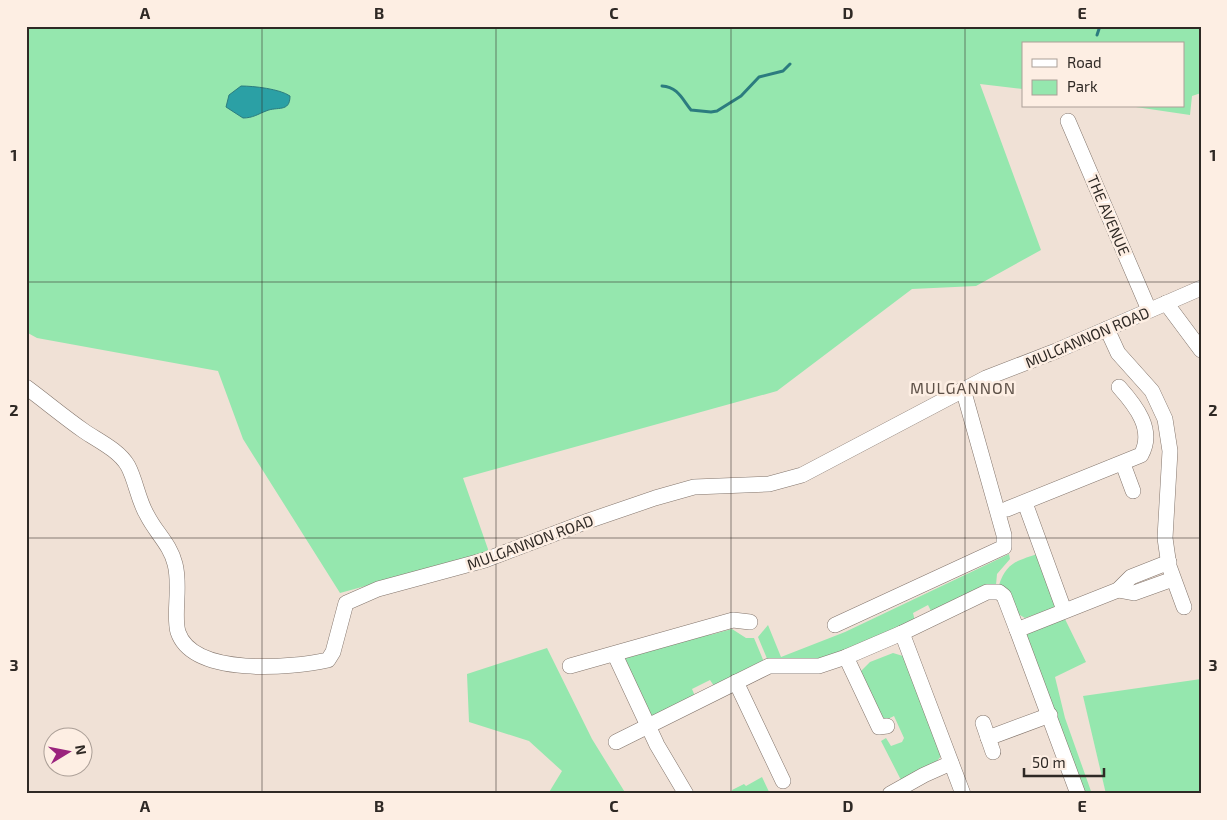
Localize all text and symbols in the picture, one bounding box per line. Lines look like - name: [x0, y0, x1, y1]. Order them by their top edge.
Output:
- text: A: [140, 3, 151, 22]
- text: B: [374, 3, 384, 22]
- text: C: [609, 3, 619, 22]
- text: D: [843, 3, 854, 22]
- text: E: [1077, 3, 1087, 22]
- legend: [1022, 42, 1184, 108]
- text: Road: [1067, 53, 1102, 71]
- text: Park: [1067, 77, 1098, 95]
- text: 1: [11, 145, 17, 164]
- text: 1: [1210, 145, 1216, 164]
- street label: THE AVENUE: [1084, 172, 1134, 258]
- street label: MULGANNON ROAD: [1022, 303, 1152, 371]
- district label: MULGANNON: [910, 378, 1016, 397]
- text: 2: [9, 400, 19, 419]
- text: 2: [1208, 400, 1218, 419]
- street label: MULGANNON ROAD: [464, 511, 596, 573]
- text: 3: [9, 655, 19, 674]
- text: 3: [1208, 655, 1218, 674]
- north arrow: [42, 728, 92, 778]
- text: N: [72, 743, 91, 756]
- scale bar: [1024, 745, 1104, 777]
- text: 50 m: [1032, 753, 1066, 771]
- text: A: [140, 796, 151, 815]
- text: B: [374, 796, 384, 815]
- text: C: [609, 796, 619, 815]
- text: D: [843, 796, 854, 815]
- text: E: [1077, 796, 1087, 815]

